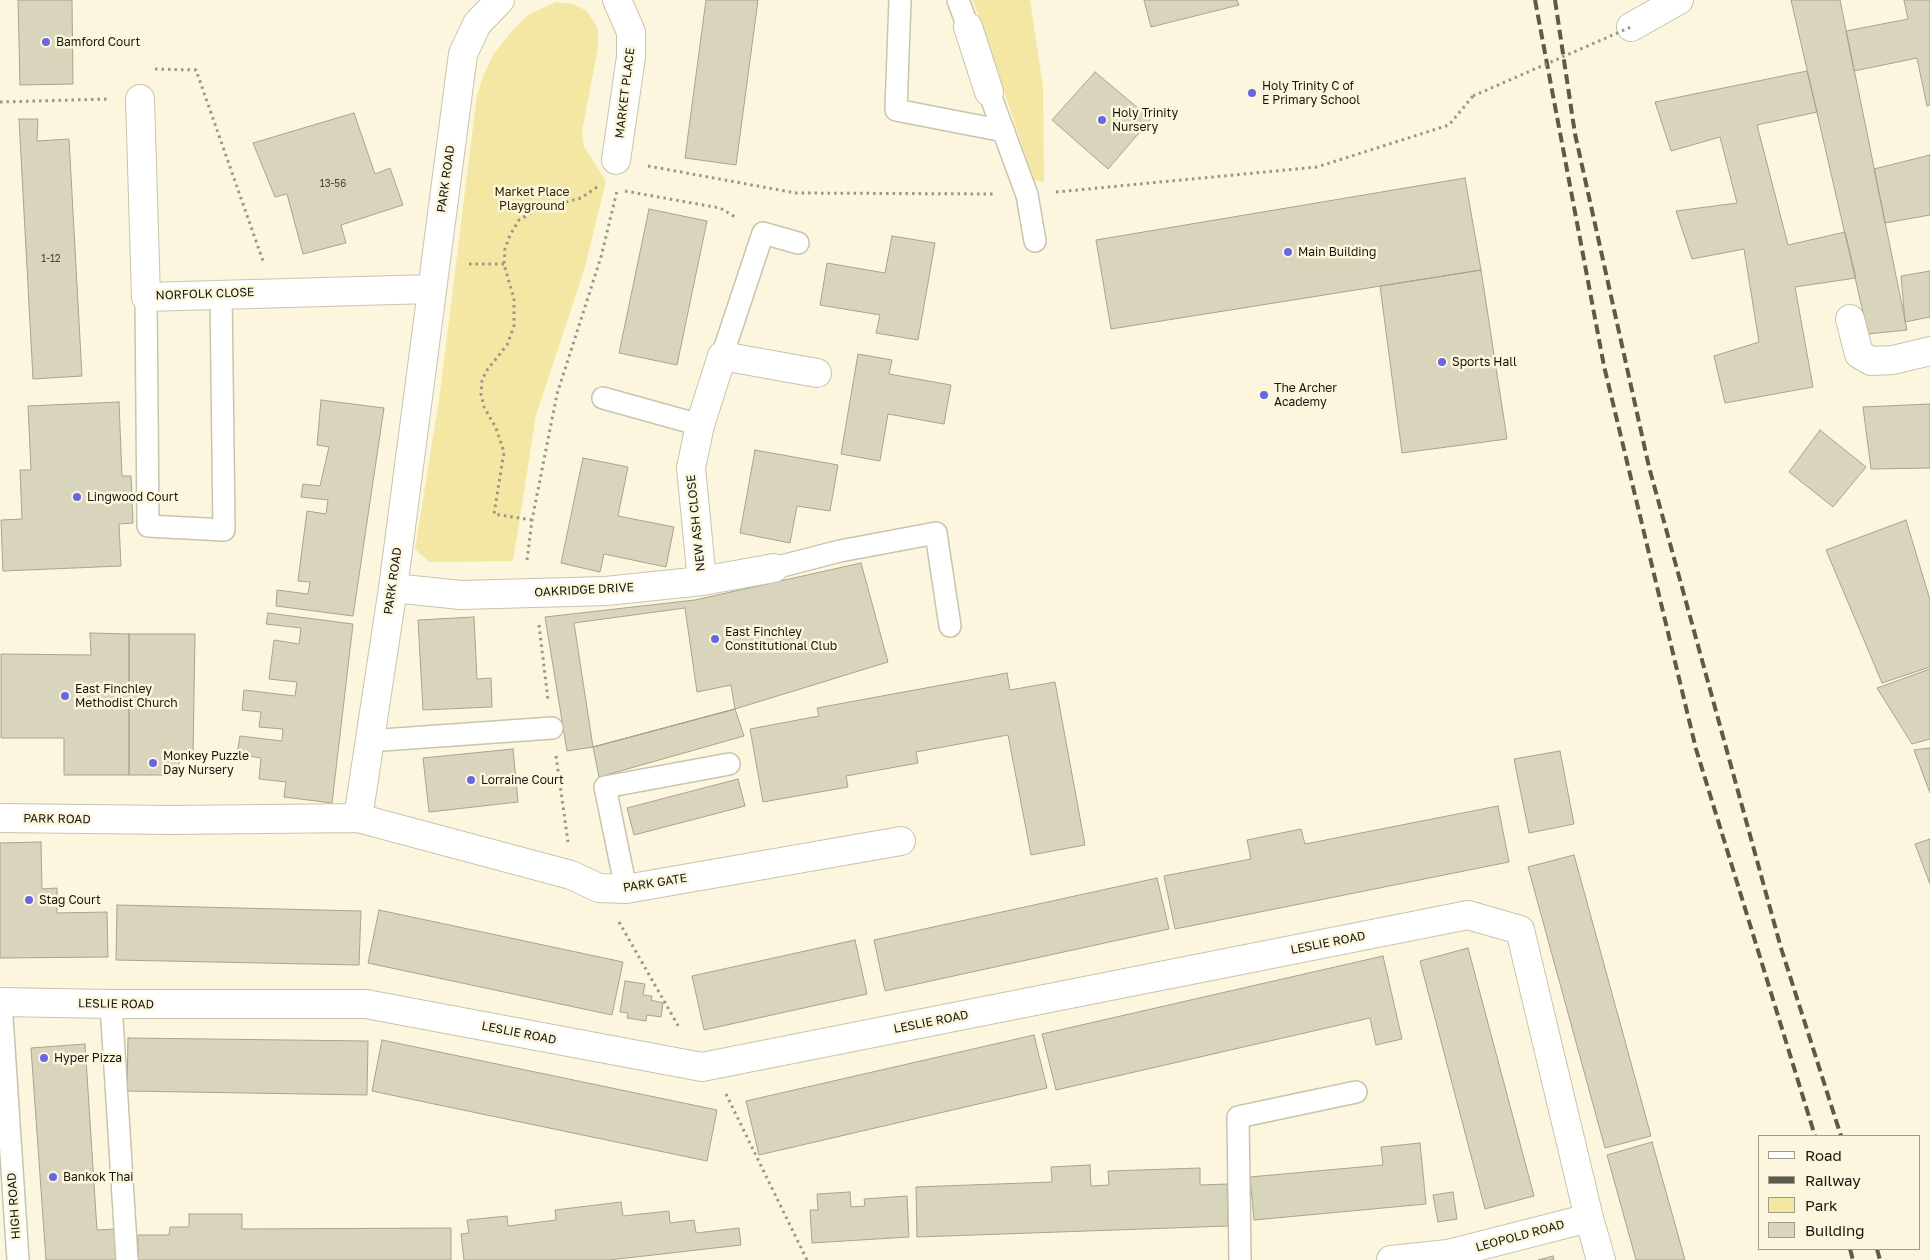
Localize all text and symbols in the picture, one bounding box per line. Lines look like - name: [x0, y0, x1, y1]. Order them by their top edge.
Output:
- place label: Bamford Court: [56, 35, 140, 49]
- marker: Bamford Court: [40, 36, 52, 48]
- street label: MARKET PLACE: [612, 47, 638, 139]
- place label: Holy Trinity C of E Primary School: [1262, 79, 1360, 107]
- marker: Holy Trinity C of E Primary School: [1246, 87, 1258, 99]
- place label: Holy Trinity Nursery: [1112, 106, 1178, 134]
- marker: Holy Trinity Nursery: [1096, 114, 1108, 126]
- street label: PARK ROAD: [434, 145, 458, 213]
- house number: 13-56: [320, 178, 346, 190]
- park label: Market Place Playground: [494, 185, 570, 213]
- place label: Main Building: [1298, 245, 1376, 259]
- marker: Main Building: [1282, 246, 1294, 258]
- house number: 1-12: [41, 253, 61, 265]
- street label: NORFOLK CLOSE: [155, 285, 255, 303]
- place label: Sports Hall: [1452, 355, 1517, 369]
- marker: Sports Hall: [1436, 356, 1448, 368]
- place label: The Archer Academy: [1274, 381, 1337, 409]
- marker: The Archer Academy: [1258, 389, 1270, 401]
- street label: NEW ASH CLOSE: [684, 474, 708, 572]
- place label: Lingwood Court: [87, 490, 179, 504]
- marker: Lingwood Court: [71, 491, 83, 503]
- street label: PARK ROAD: [381, 547, 405, 615]
- street label: OAKRIDGE DRIVE: [534, 580, 634, 600]
- place label: East Finchley Constitutional Club: [725, 625, 837, 653]
- marker: East Finchley Constitutional Club: [709, 633, 721, 645]
- place label: East Finchley Methodist Church: [75, 682, 178, 710]
- marker: East Finchley Methodist Church: [59, 690, 71, 702]
- place label: Monkey Puzzle Day Nursery: [163, 749, 249, 777]
- marker: Monkey Puzzle Day Nursery: [147, 757, 159, 769]
- place label: Lorraine Court: [481, 773, 564, 787]
- marker: Lorraine Court: [465, 774, 477, 786]
- street label: PARK ROAD: [23, 811, 91, 827]
- street label: PARK GATE: [622, 871, 688, 895]
- place label: Stag Court: [39, 893, 101, 907]
- marker: Stag Court: [23, 894, 35, 906]
- street label: LESLIE ROAD: [1289, 929, 1367, 957]
- street label: LESLIE ROAD: [78, 996, 154, 1012]
- street label: LESLIE ROAD: [892, 1008, 970, 1036]
- street label: LESLIE ROAD: [480, 1019, 558, 1047]
- place label: Hyper Pizza: [54, 1051, 122, 1065]
- marker: Hyper Pizza: [38, 1052, 50, 1064]
- legend: [1758, 1135, 1920, 1250]
- text: Road: [1805, 1146, 1842, 1164]
- place label: Bankok Thai: [63, 1170, 134, 1184]
- marker: Bankok Thai: [47, 1171, 59, 1183]
- text: Railway: [1805, 1171, 1861, 1189]
- street label: HIGH ROAD: [4, 1172, 24, 1240]
- text: Park: [1805, 1196, 1837, 1214]
- street label: LEOPOLD ROAD: [1474, 1217, 1566, 1255]
- text: Building: [1805, 1221, 1865, 1239]

